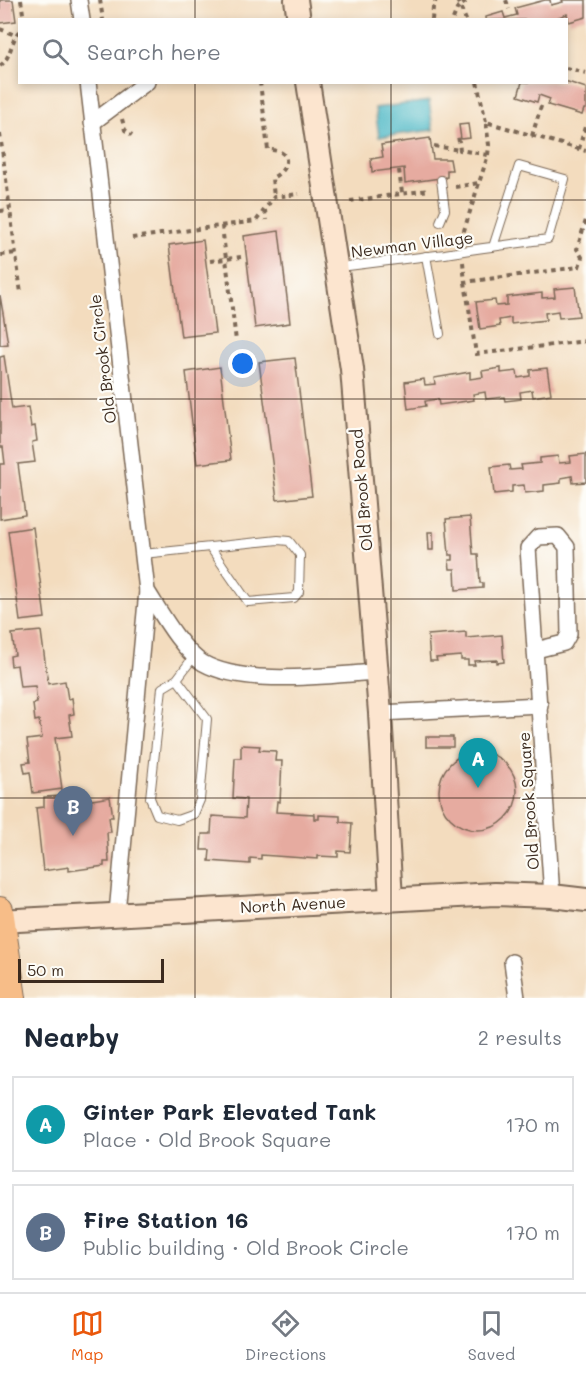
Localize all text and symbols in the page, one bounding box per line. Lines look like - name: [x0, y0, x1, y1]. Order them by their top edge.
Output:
- search box: [18, 18, 568, 84]
- icon: search: [39, 35, 72, 68]
- text: Search here: [87, 37, 221, 66]
- street label: Newman Village: [350, 226, 474, 262]
- street label: Old Brook Circle: [84, 293, 120, 425]
- your location: [228, 349, 257, 378]
- street label: Old Brook Road: [345, 428, 377, 552]
- street label: Old Brook Square: [513, 731, 543, 871]
- pin: A: [458, 738, 498, 788]
- pin: B: [54, 786, 92, 836]
- street label: North Avenue: [240, 891, 346, 917]
- scale bar: [18, 956, 164, 984]
- text: 50 m: [27, 959, 64, 980]
- text: Nearby: [24, 1020, 119, 1054]
- text: 2 results: [478, 1024, 562, 1050]
- text: Ginter Park Elevated Tank: [83, 1097, 376, 1126]
- text: A: [39, 1111, 52, 1137]
- text: 170 m: [505, 1111, 560, 1137]
- text: Place · Old Brook Square: [83, 1126, 331, 1152]
- text: Fire Station 16: [83, 1205, 248, 1234]
- text: B: [39, 1219, 52, 1245]
- text: 170 m: [505, 1219, 560, 1245]
- text: Public building · Old Brook Circle: [83, 1234, 409, 1260]
- tab: Map: [71, 1307, 104, 1364]
- tab: Directions: [245, 1307, 326, 1364]
- tab: Saved: [468, 1307, 515, 1364]

